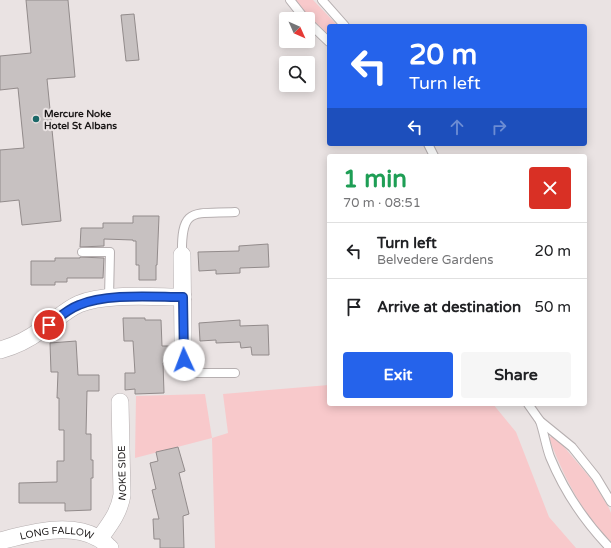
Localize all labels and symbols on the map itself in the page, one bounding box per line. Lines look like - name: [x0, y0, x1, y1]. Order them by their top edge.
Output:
- north arrow: [279, 12, 315, 48]
- place label: Mercure Noke Hotel St Albans: [44, 108, 117, 132]
- marker: Mercure Noke Hotel St Albans: [31, 114, 41, 124]
- pin: [32, 308, 66, 342]
- position arrow: [163, 339, 205, 381]
- street label: NOKE SIDE: [116, 445, 129, 501]
- street label: LONG FALLOW: [19, 525, 95, 543]

